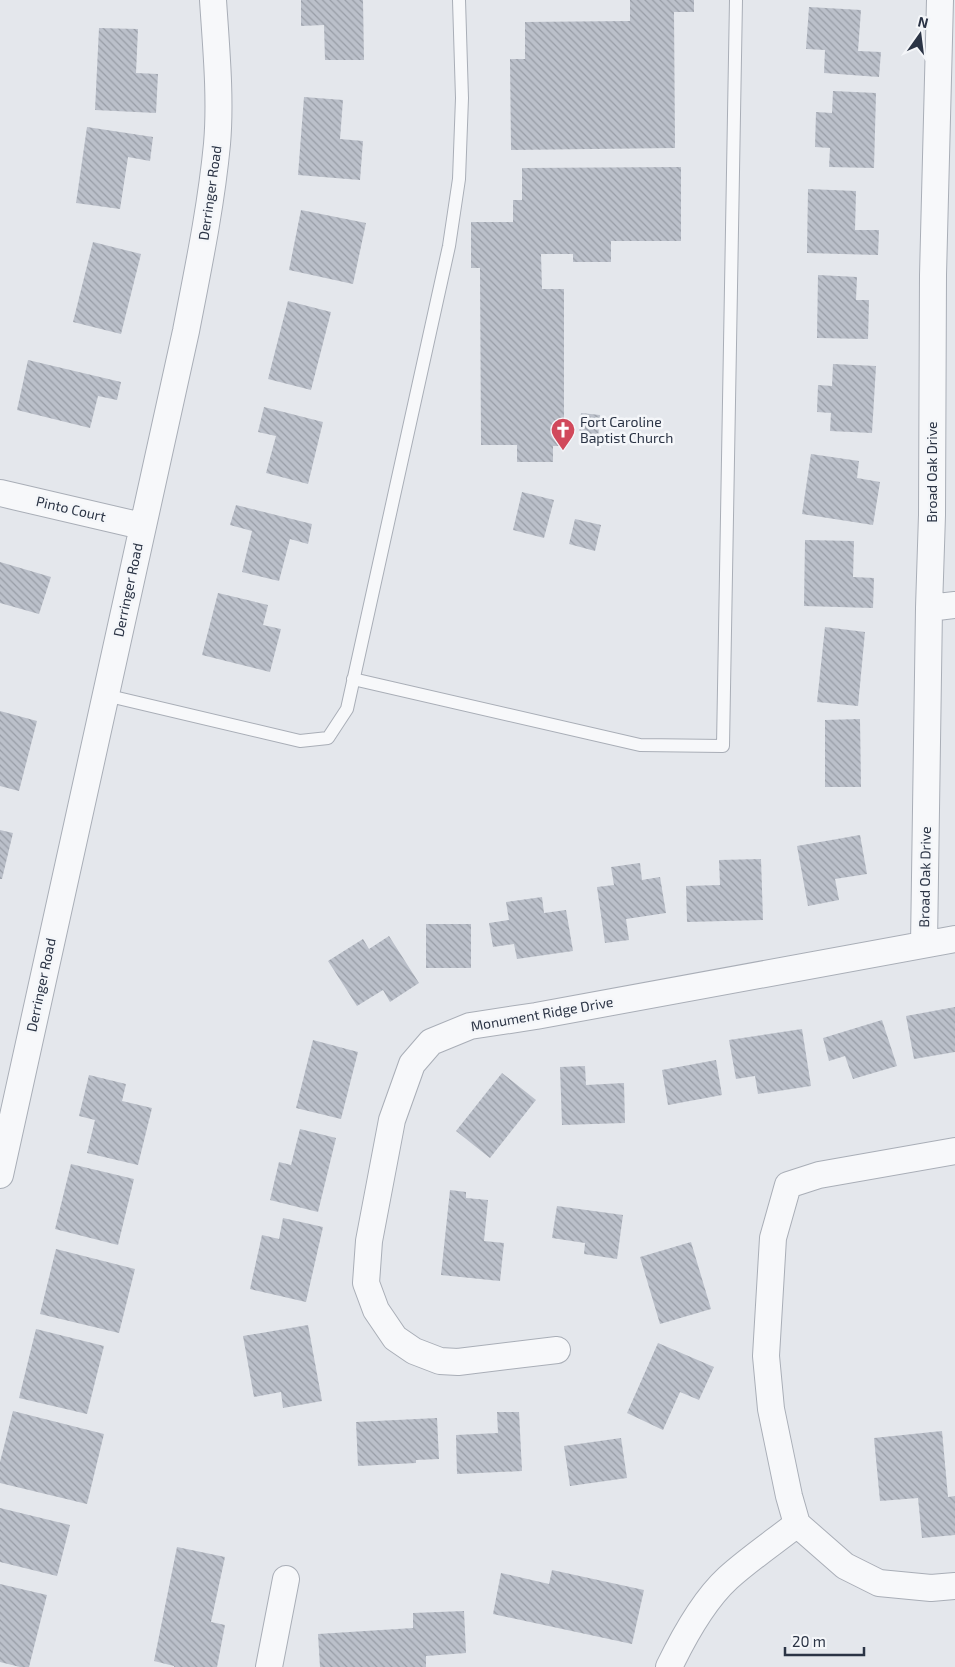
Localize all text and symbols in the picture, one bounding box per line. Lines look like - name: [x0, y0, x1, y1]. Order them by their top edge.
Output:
- north arrow: [895, 10, 945, 60]
- text: N: [916, 12, 930, 31]
- street label: Derringer Road: [194, 144, 225, 241]
- place label: Fort Caroline Baptist Church: [580, 413, 673, 446]
- church icon: Fort Caroline Baptist Church: [550, 417, 576, 451]
- street label: Broad Oak Drive: [923, 421, 940, 523]
- street label: Pinto Court: [35, 492, 108, 525]
- street label: Derringer Road: [109, 541, 146, 638]
- street label: Broad Oak Drive: [915, 826, 934, 928]
- street label: Derringer Road: [22, 936, 59, 1033]
- street label: Monument Ridge Drive: [469, 993, 615, 1034]
- scale bar: [785, 1624, 864, 1656]
- text: 20 m: [792, 1632, 826, 1650]

